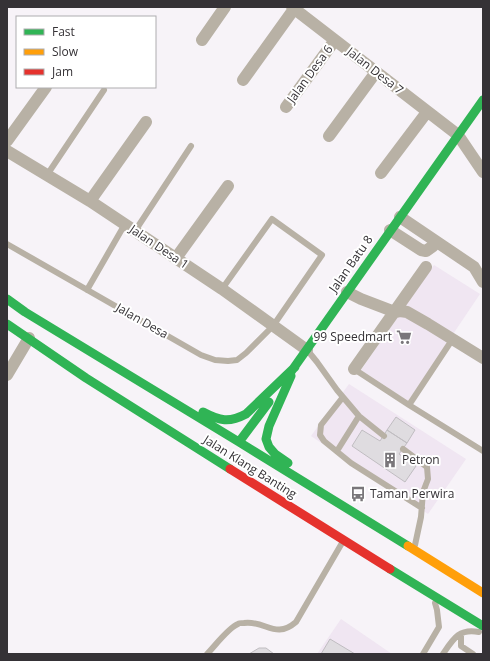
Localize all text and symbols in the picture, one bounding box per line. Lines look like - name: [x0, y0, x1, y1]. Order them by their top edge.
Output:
- legend: [16, 16, 156, 88]
- text: Fast: [52, 23, 75, 40]
- street label: Jalan Desa 6: [282, 41, 337, 107]
- street label: Jalan Desa 7: [343, 42, 407, 98]
- text: Slow: [52, 43, 79, 60]
- text: Jam: [51, 63, 73, 80]
- street label: Jalan Desa 1: [126, 220, 192, 273]
- street label: Jalan Batu 8: [324, 232, 377, 296]
- street label: Jalan Desa: [112, 298, 172, 342]
- place label: 99 Speedmart: [313, 328, 392, 345]
- supermarket icon: 99 Speedmart: [395, 328, 413, 346]
- street label: Jalan Klang Banting: [200, 430, 301, 502]
- building icon: Petron: [381, 451, 399, 469]
- place label: Petron: [402, 451, 440, 468]
- bus stop icon: Taman Perwira: [349, 485, 367, 503]
- place label: Taman Perwira: [370, 485, 454, 502]

